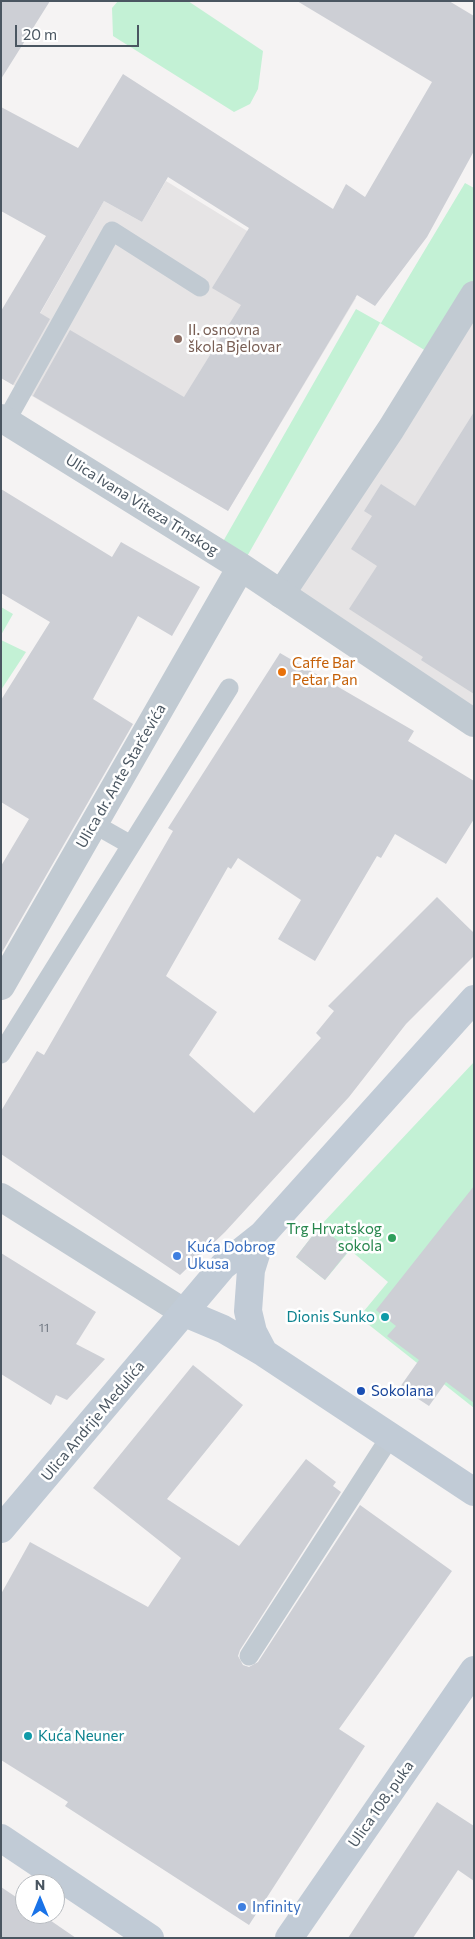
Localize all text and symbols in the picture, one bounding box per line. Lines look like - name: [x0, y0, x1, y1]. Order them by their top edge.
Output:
- scale bar: [18, 15, 141, 47]
- text: 20 m: [23, 25, 57, 43]
- place label: II. osnovna škola Bjelovar: [188, 321, 281, 356]
- marker: II. osnovna škola Bjelovar: [172, 333, 184, 345]
- street label: Ulica Ivana Viteza Trnskog: [62, 451, 222, 559]
- place label: Caffe Bar Petar Pan: [292, 654, 358, 689]
- marker: Caffe Bar Petar Pan: [276, 666, 288, 678]
- street label: Ulica dr. Ante Starčevića: [72, 701, 170, 851]
- place label: Trg Hrvatskog sokola: [286, 1220, 382, 1255]
- marker: Trg Hrvatskog sokola: [386, 1232, 398, 1244]
- place label: Kuća Dobrog Ukusa: [187, 1238, 275, 1273]
- marker: Kuća Dobrog Ukusa: [171, 1250, 183, 1262]
- place label: Dionis Sunko: [286, 1308, 375, 1326]
- marker: Dionis Sunko: [379, 1311, 391, 1323]
- house number: 11: [39, 1321, 49, 1335]
- street label: Ulica Andrije Medulića: [38, 1357, 148, 1485]
- place label: Sokolana: [371, 1382, 434, 1400]
- marker: Sokolana: [355, 1385, 367, 1397]
- place label: Kuća Neuner: [38, 1727, 124, 1745]
- marker: Kuća Neuner: [22, 1730, 34, 1742]
- street label: Ulica 108. puka: [345, 1757, 417, 1851]
- north arrow: [15, 1874, 65, 1924]
- text: N: [35, 1876, 45, 1893]
- place label: Infinity: [252, 1898, 301, 1916]
- marker: Infinity: [236, 1901, 248, 1913]

